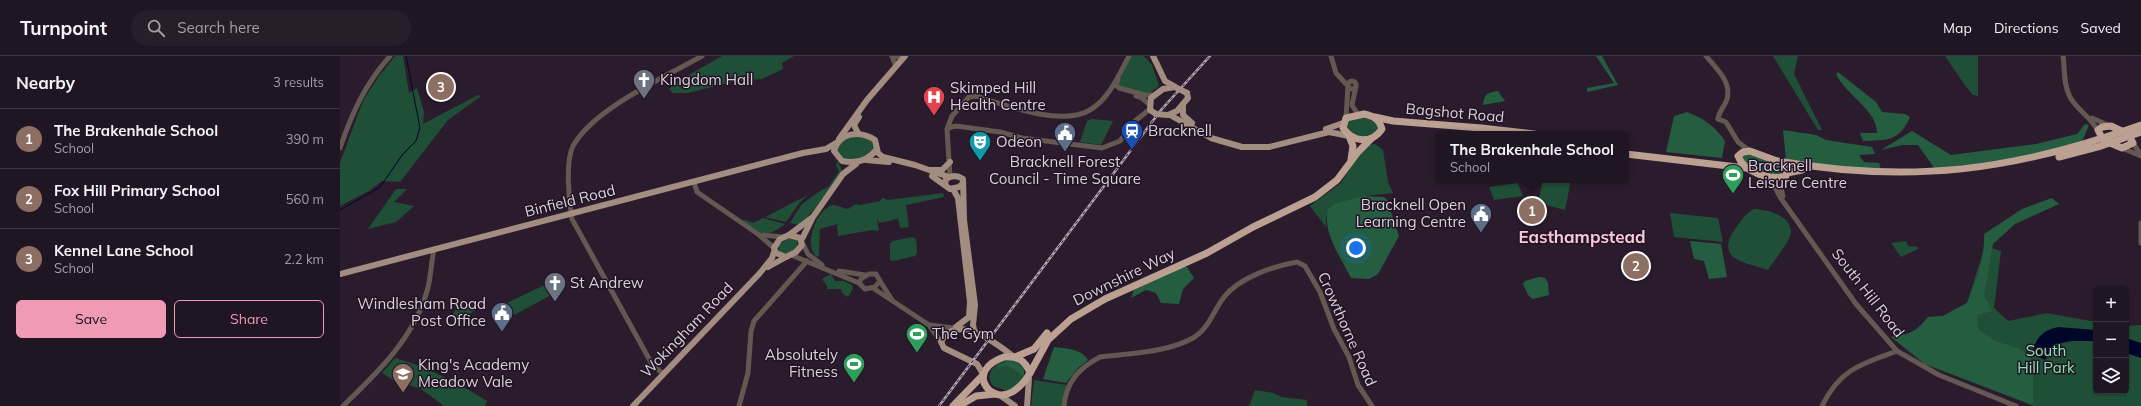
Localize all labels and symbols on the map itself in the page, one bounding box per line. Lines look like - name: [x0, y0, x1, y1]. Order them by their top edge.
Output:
- church icon: Kingdom Hall: [631, 67, 657, 100]
- place label: Kingdom Hall: [660, 70, 753, 89]
- pin: 3: [428, 72, 454, 102]
- place label: Skimped Hill Health Centre: [950, 78, 1046, 114]
- hospital icon: Skimped Hill Health Centre: [921, 84, 947, 117]
- street label: Bagshot Road: [1405, 99, 1505, 126]
- station icon: Bracknell: [1119, 118, 1145, 151]
- public building icon: Bracknell Forest Council - Time Square: [1052, 120, 1078, 153]
- place label: Bracknell: [1148, 121, 1212, 140]
- theatre icon: Odeon: [967, 129, 993, 162]
- place label: Odeon: [996, 132, 1042, 151]
- place label: Bracknell Forest Council - Time Square: [989, 152, 1141, 188]
- place label: Bracknell Leisure Centre: [1748, 156, 1847, 192]
- sports icon: Bracknell Leisure Centre: [1720, 162, 1746, 195]
- street label: Binfield Road: [523, 180, 617, 221]
- place label: Bracknell Open Learning Centre: [1356, 195, 1466, 231]
- pin: 1: [1519, 196, 1545, 226]
- public building icon: Bracknell Open Learning Centre: [1468, 201, 1494, 234]
- district label: Easthampstead: [1518, 226, 1646, 247]
- your location: [1346, 238, 1366, 258]
- street label: Downshire Way: [1070, 244, 1178, 310]
- street label: South Hill Road: [1828, 245, 1909, 341]
- pin: 2: [1623, 251, 1649, 281]
- street label: Crowthorne Road: [1314, 269, 1381, 389]
- church icon: St Andrew: [542, 270, 568, 303]
- place label: St Andrew: [570, 273, 644, 292]
- street label: Wokingham Road: [636, 278, 737, 381]
- place label: Windlesham Road Post Office: [357, 294, 486, 330]
- public building icon: Windlesham Road Post Office: [489, 300, 515, 333]
- sports icon: The Gym: [904, 321, 930, 354]
- place label: The Gym: [932, 324, 994, 343]
- park label: South Hill Park: [2017, 341, 2075, 377]
- place label: Absolutely Fitness: [765, 345, 838, 381]
- sports icon: Absolutely Fitness: [841, 351, 867, 384]
- place label: King's Academy Meadow Vale: [418, 355, 529, 391]
- school or university icon: King's Academy Meadow Vale: [390, 361, 416, 394]

